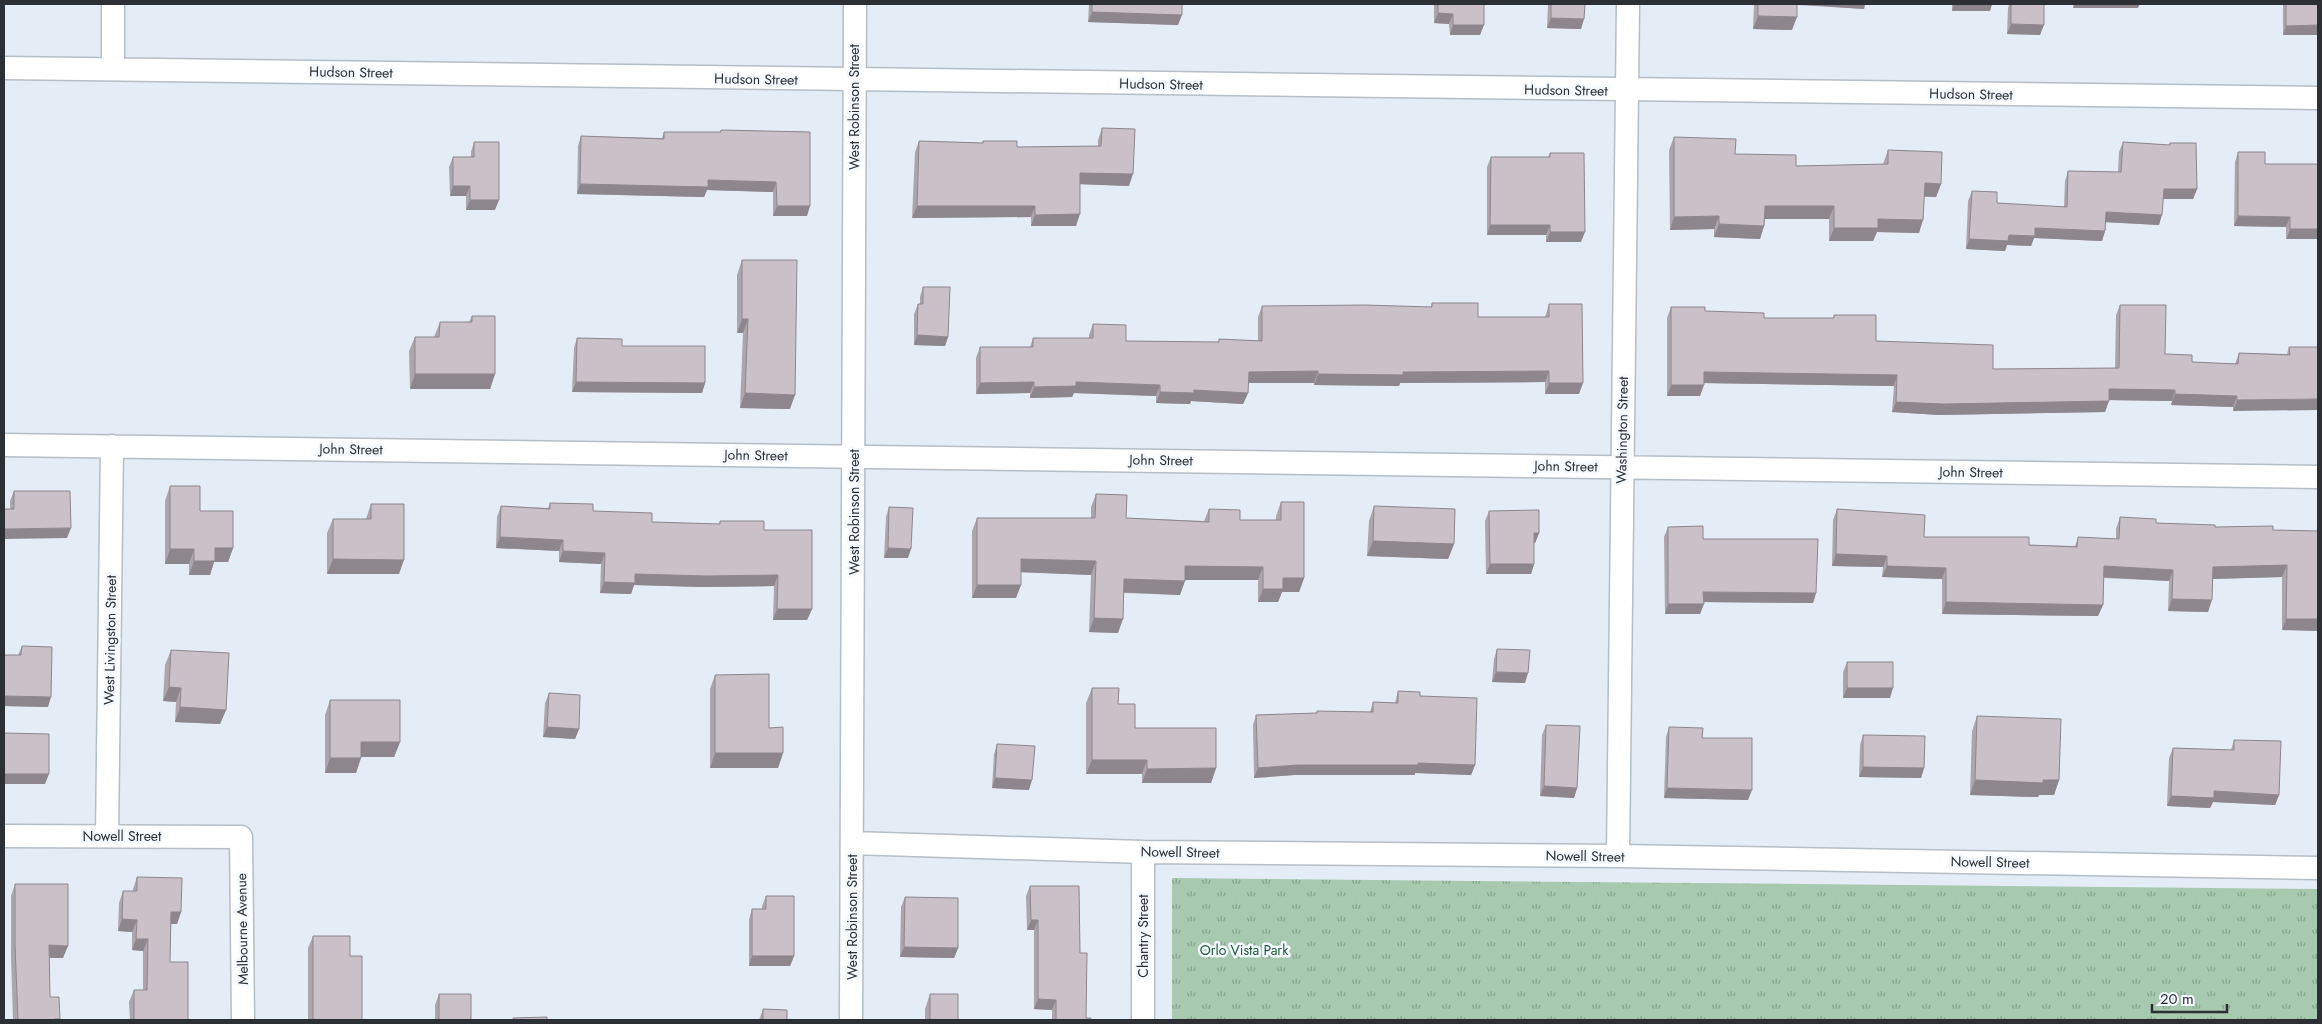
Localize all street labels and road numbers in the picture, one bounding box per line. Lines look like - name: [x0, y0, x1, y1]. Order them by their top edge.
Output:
- street label: West Robinson Street: [844, 43, 864, 170]
- street label: Hudson Street: [309, 61, 394, 83]
- street label: Hudson Street: [714, 68, 799, 90]
- street label: Hudson Street: [1119, 73, 1204, 95]
- street label: Hudson Street: [1524, 79, 1609, 101]
- street label: Hudson Street: [1929, 83, 2014, 105]
- street label: Washington Street: [1611, 376, 1633, 484]
- street label: John Street: [317, 438, 383, 460]
- street label: John Street: [722, 444, 788, 466]
- street label: West Robinson Street: [844, 448, 864, 575]
- street label: John Street: [1127, 449, 1193, 471]
- street label: John Street: [1532, 455, 1598, 477]
- street label: John Street: [1937, 461, 2003, 483]
- street label: West Livingston Street: [99, 574, 121, 705]
- street label: Nowell Street: [83, 826, 162, 846]
- street label: Nowell Street: [1140, 841, 1220, 863]
- street label: Nowell Street: [1545, 845, 1625, 867]
- street label: Nowell Street: [1950, 851, 2030, 873]
- street label: West Robinson Street: [842, 853, 862, 980]
- street label: Melbourne Avenue: [231, 873, 253, 985]
- street label: Chantry Street: [1133, 894, 1153, 978]

